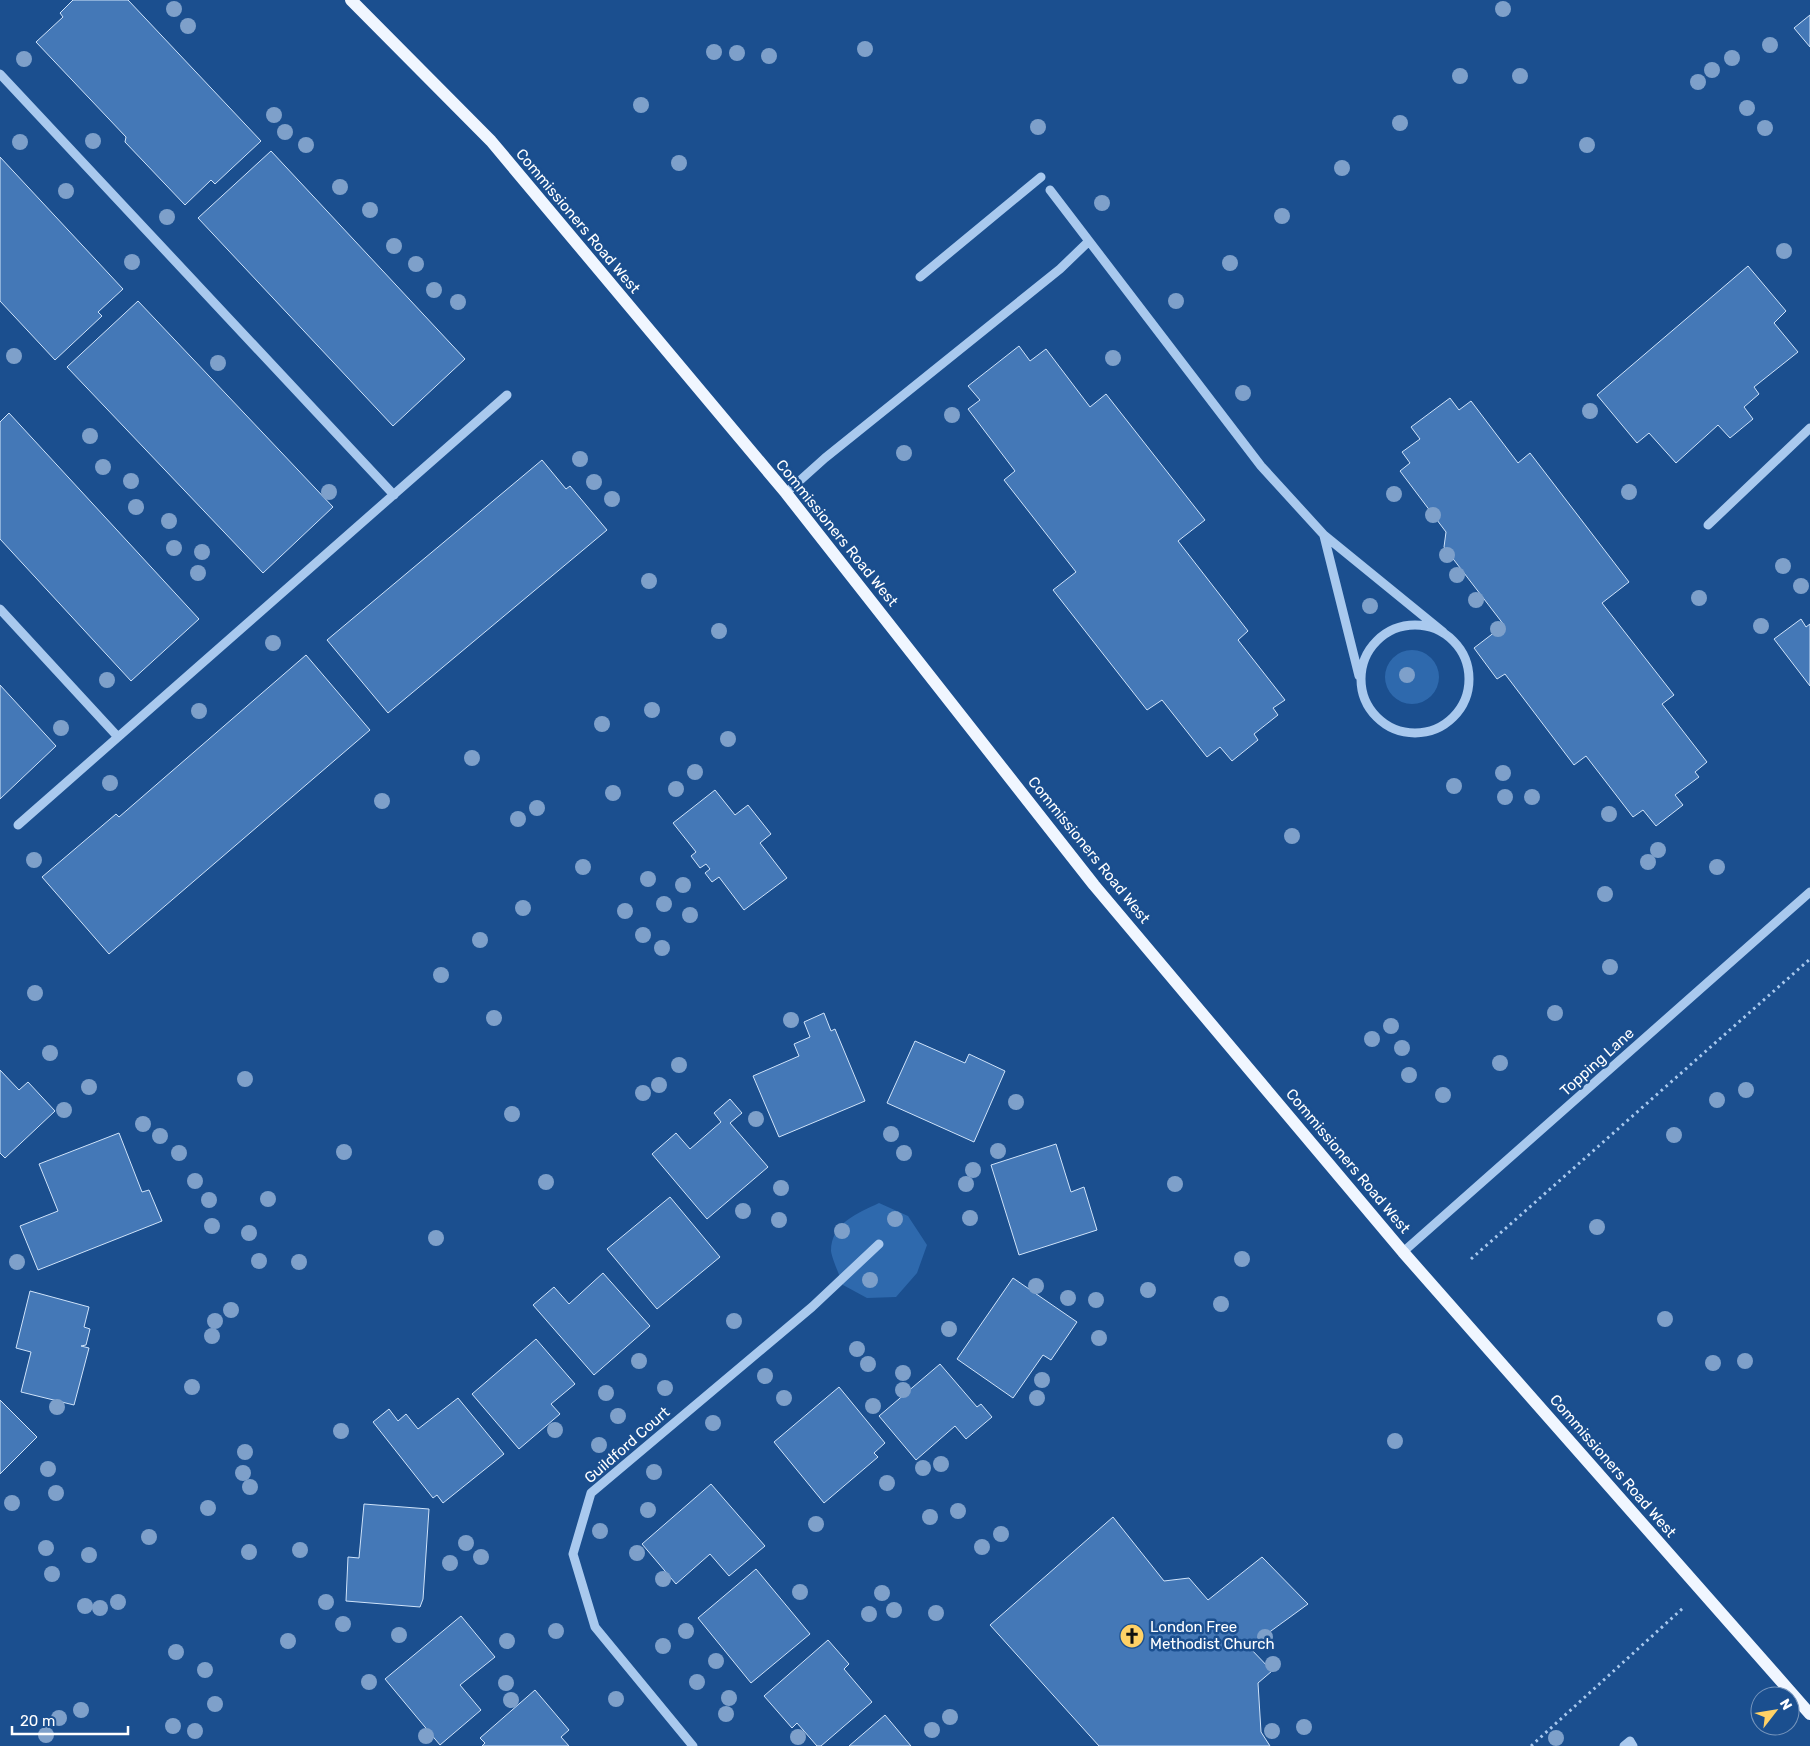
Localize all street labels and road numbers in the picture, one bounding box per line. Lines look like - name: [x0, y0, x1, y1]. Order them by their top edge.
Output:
- street label: Commissioners Road West: [512, 145, 644, 297]
- street label: Commissioners Road West: [772, 456, 902, 610]
- street label: Commissioners Road West: [1024, 773, 1154, 927]
- street label: Topping Lane: [1556, 1024, 1638, 1100]
- street label: Commissioners Road West: [1282, 1085, 1414, 1237]
- street label: Commissioners Road West: [1546, 1391, 1680, 1541]
- street label: Guildford Court: [581, 1403, 673, 1487]

